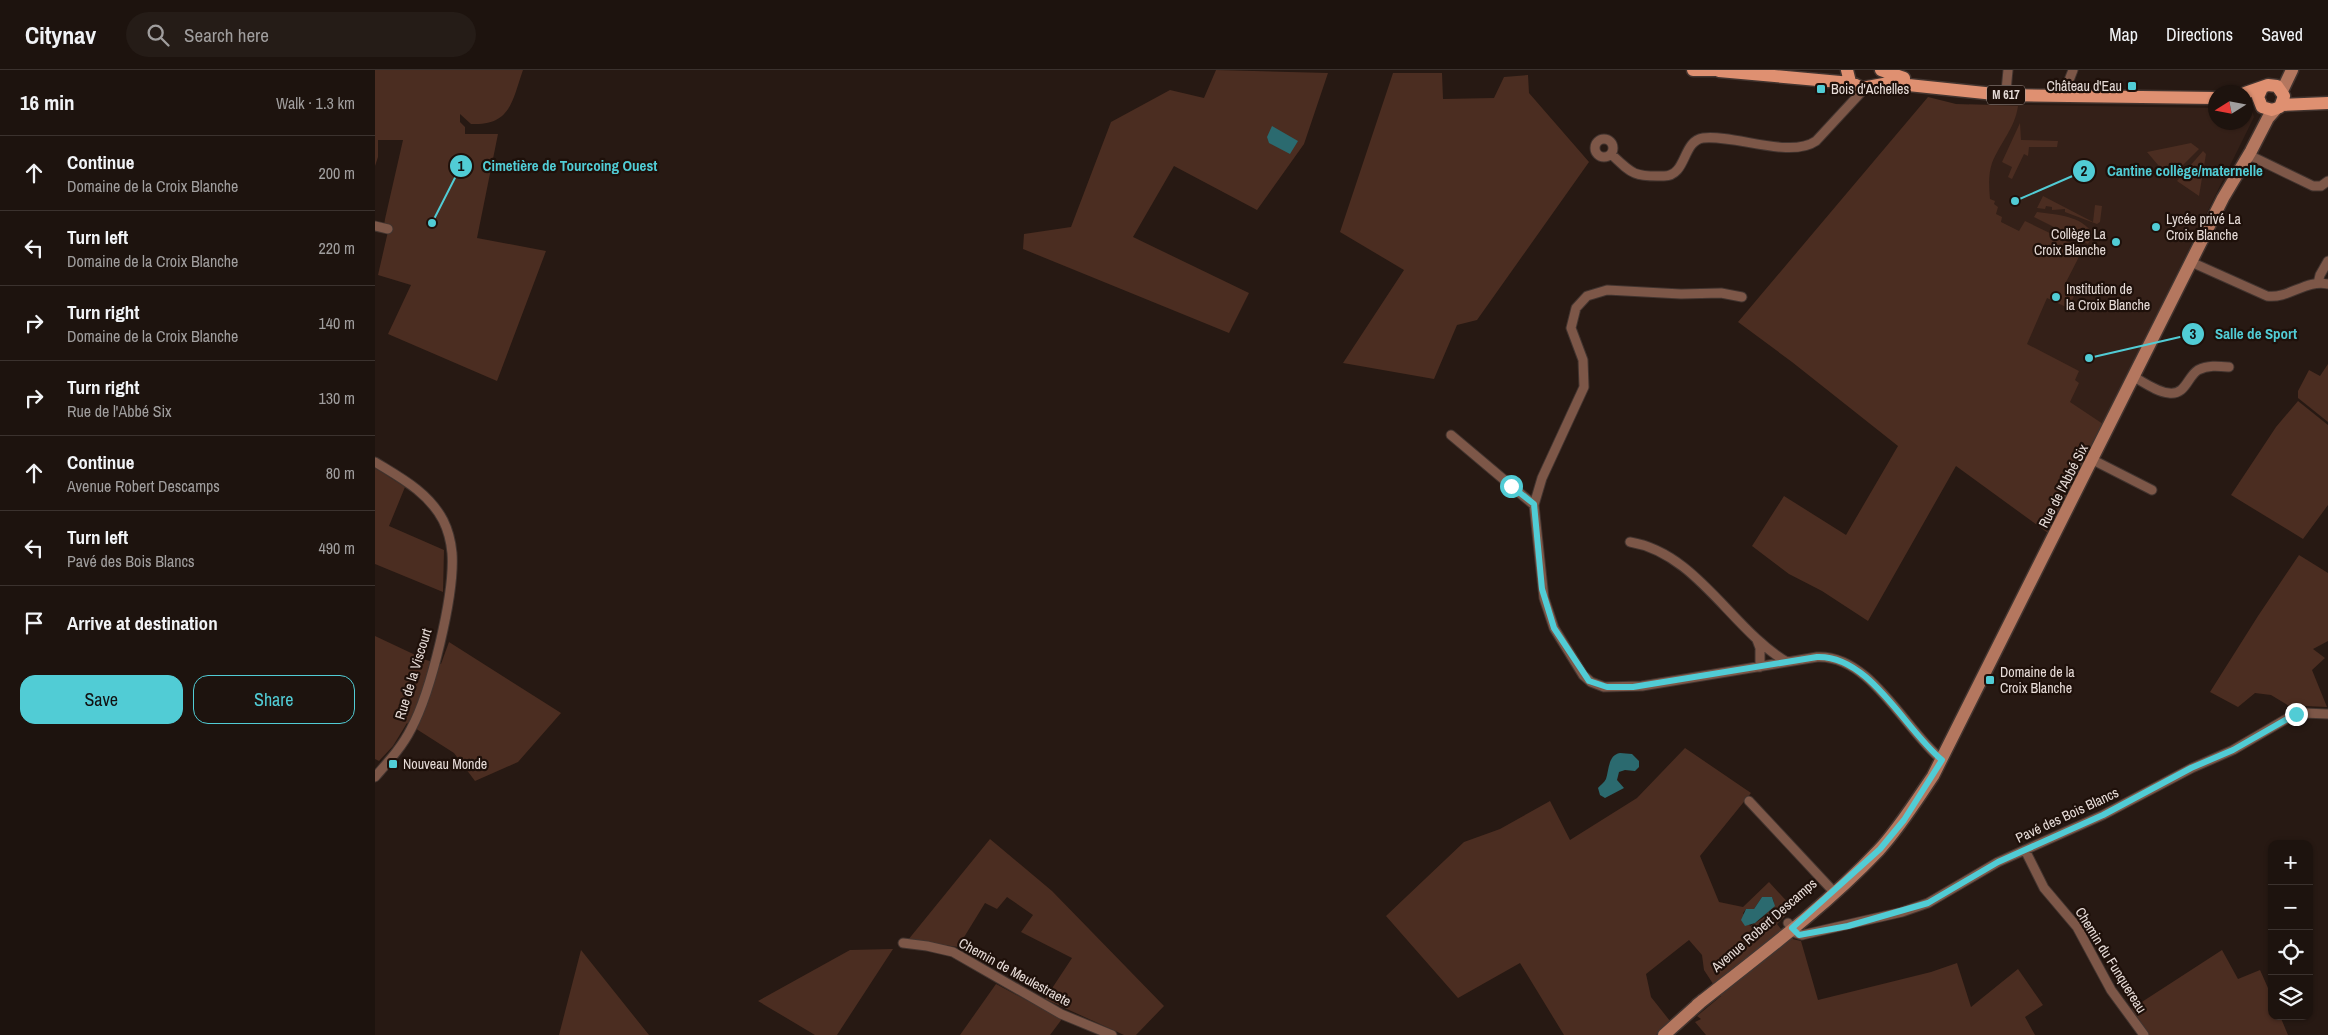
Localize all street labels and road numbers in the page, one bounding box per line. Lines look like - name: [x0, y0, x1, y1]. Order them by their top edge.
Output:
- road number: M 617: [1987, 86, 2025, 104]
- street label: Rue de l'Abbé Six: [2034, 441, 2092, 531]
- street label: Rue de la Viscourt: [391, 626, 435, 722]
- street label: Pavé des Bois Blancs: [2013, 783, 2122, 847]
- street label: Avenue Robert Descamps: [1707, 874, 1821, 976]
- street label: Chemin du Funquereau: [2071, 904, 2151, 1016]
- street label: Chemin de Meulestraete: [956, 934, 1074, 1010]

